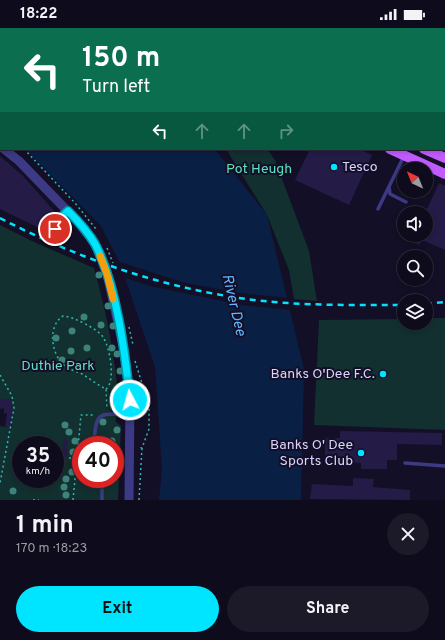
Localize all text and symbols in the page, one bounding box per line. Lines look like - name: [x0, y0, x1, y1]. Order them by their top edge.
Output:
- text: 18:22: [20, 5, 57, 24]
- text: 150 m: [82, 41, 160, 77]
- icon: left: [16, 44, 68, 96]
- text: Turn left: [82, 76, 150, 99]
- icon: left: [149, 120, 171, 142]
- icon: ahead: [191, 120, 213, 142]
- icon: ahead: [233, 120, 255, 142]
- icon: right: [275, 120, 297, 142]
- place label: Tesco: [342, 159, 378, 176]
- park label: Pot Heugh: [226, 161, 292, 178]
- marker: Tesco: [329, 162, 339, 172]
- north arrow: [397, 162, 433, 198]
- map controls: [397, 162, 433, 330]
- button: sound: [397, 206, 433, 242]
- pin: [38, 212, 72, 246]
- icon: arrive: [44, 218, 66, 240]
- button: search: [397, 250, 433, 286]
- water label: River Dee: [217, 272, 249, 338]
- button: layers: [397, 294, 433, 330]
- park label: Duthie Park: [21, 358, 95, 375]
- place label: Banks O'Dee F.C.: [271, 366, 375, 383]
- marker: Banks O'Dee F.C.: [378, 369, 388, 379]
- position arrow: [109, 379, 151, 421]
- speed limit sign: 40: [72, 436, 124, 488]
- place label: Banks O' Dee Sports Club: [270, 437, 353, 470]
- text: 35: [26, 444, 50, 470]
- marker: Banks O' Dee Sports Club: [356, 448, 366, 458]
- text: km/h: [26, 465, 50, 478]
- text: 1 min: [16, 511, 74, 541]
- button: close: [387, 513, 429, 555]
- text: 170 m · 18:23: [16, 541, 87, 557]
- button: Exit: [16, 586, 219, 632]
- button: Share: [227, 586, 429, 632]

